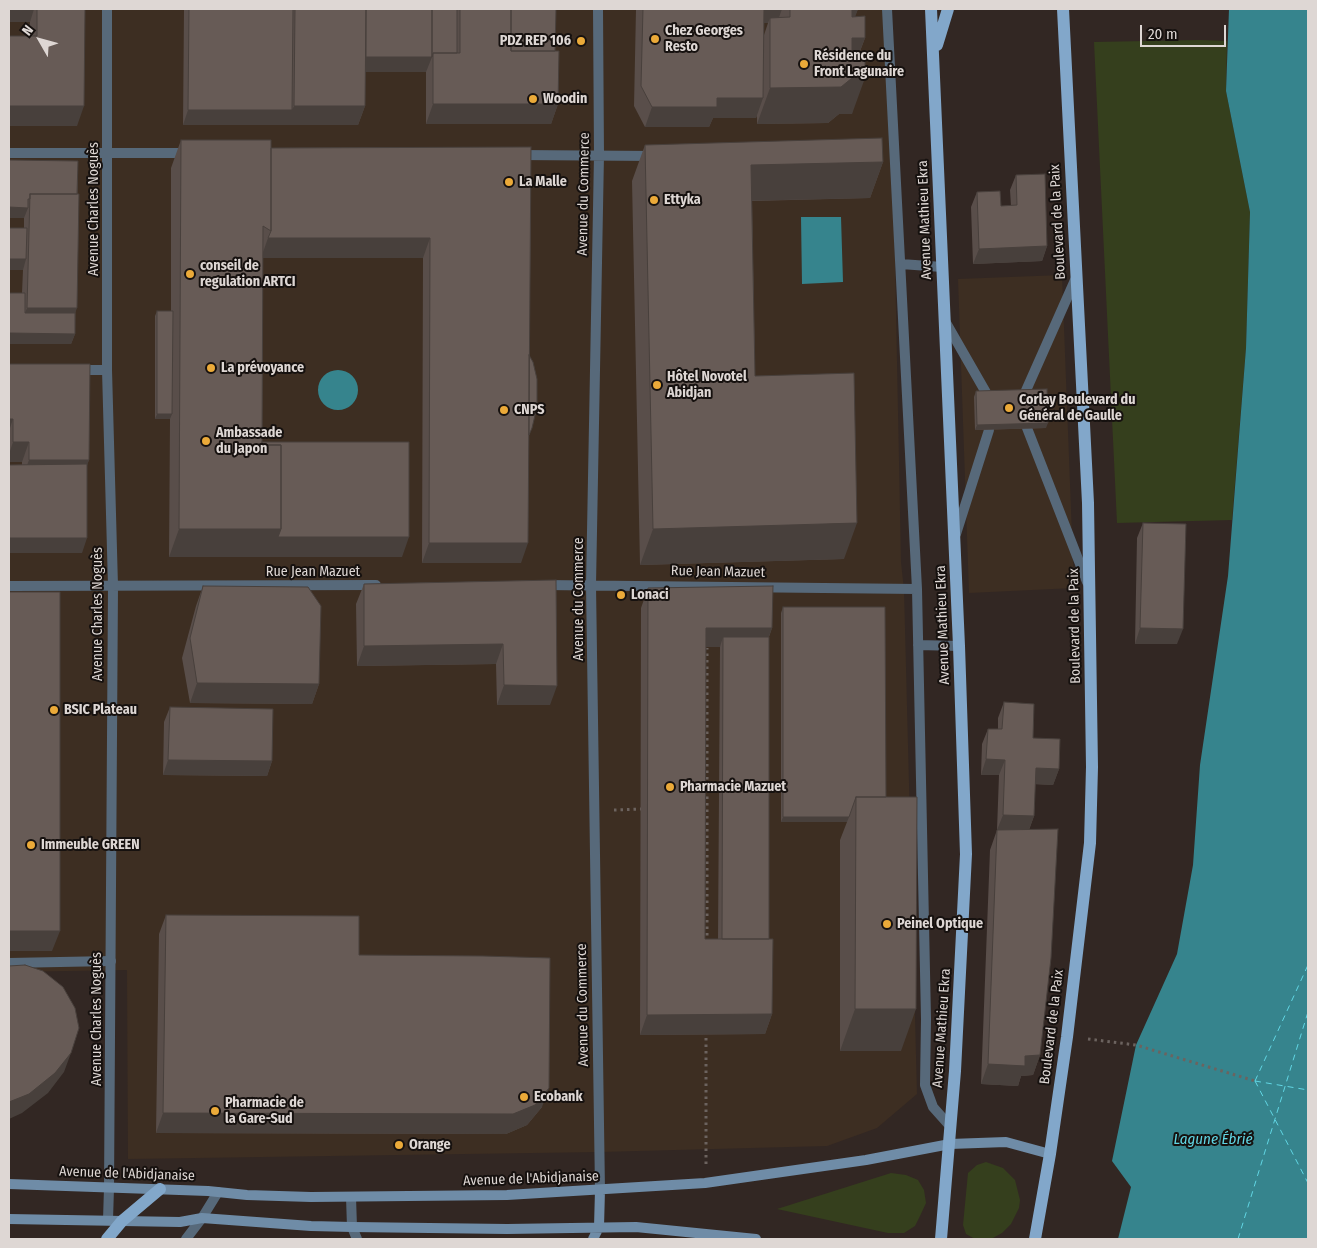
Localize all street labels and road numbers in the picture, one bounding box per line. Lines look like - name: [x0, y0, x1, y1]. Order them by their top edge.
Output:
- street label: Avenue du Commerce: [575, 132, 593, 256]
- street label: Avenue Charles Noguès: [86, 142, 102, 276]
- street label: Avenue Mathieu Ekra: [915, 160, 935, 280]
- street label: Boulevard de la Paix: [1047, 164, 1069, 280]
- street label: Avenue du Commerce: [571, 537, 587, 661]
- street label: Avenue Charles Noguès: [90, 547, 106, 681]
- street label: Rue Jean Mazuet: [671, 563, 765, 581]
- street label: Rue Jean Mazuet: [266, 564, 360, 580]
- street label: Avenue Mathieu Ekra: [933, 565, 953, 685]
- street label: Boulevard de la Paix: [1066, 568, 1084, 684]
- street label: Avenue du Commerce: [574, 943, 592, 1067]
- street label: Avenue Charles Noguès: [89, 952, 105, 1086]
- street label: Avenue Mathieu Ekra: [929, 968, 955, 1088]
- street label: Boulevard de la Paix: [1037, 969, 1067, 1085]
- street label: Avenue de l'Abidjanaise: [59, 1163, 195, 1185]
- street label: Avenue de l'Abidjanaise: [463, 1168, 599, 1190]

